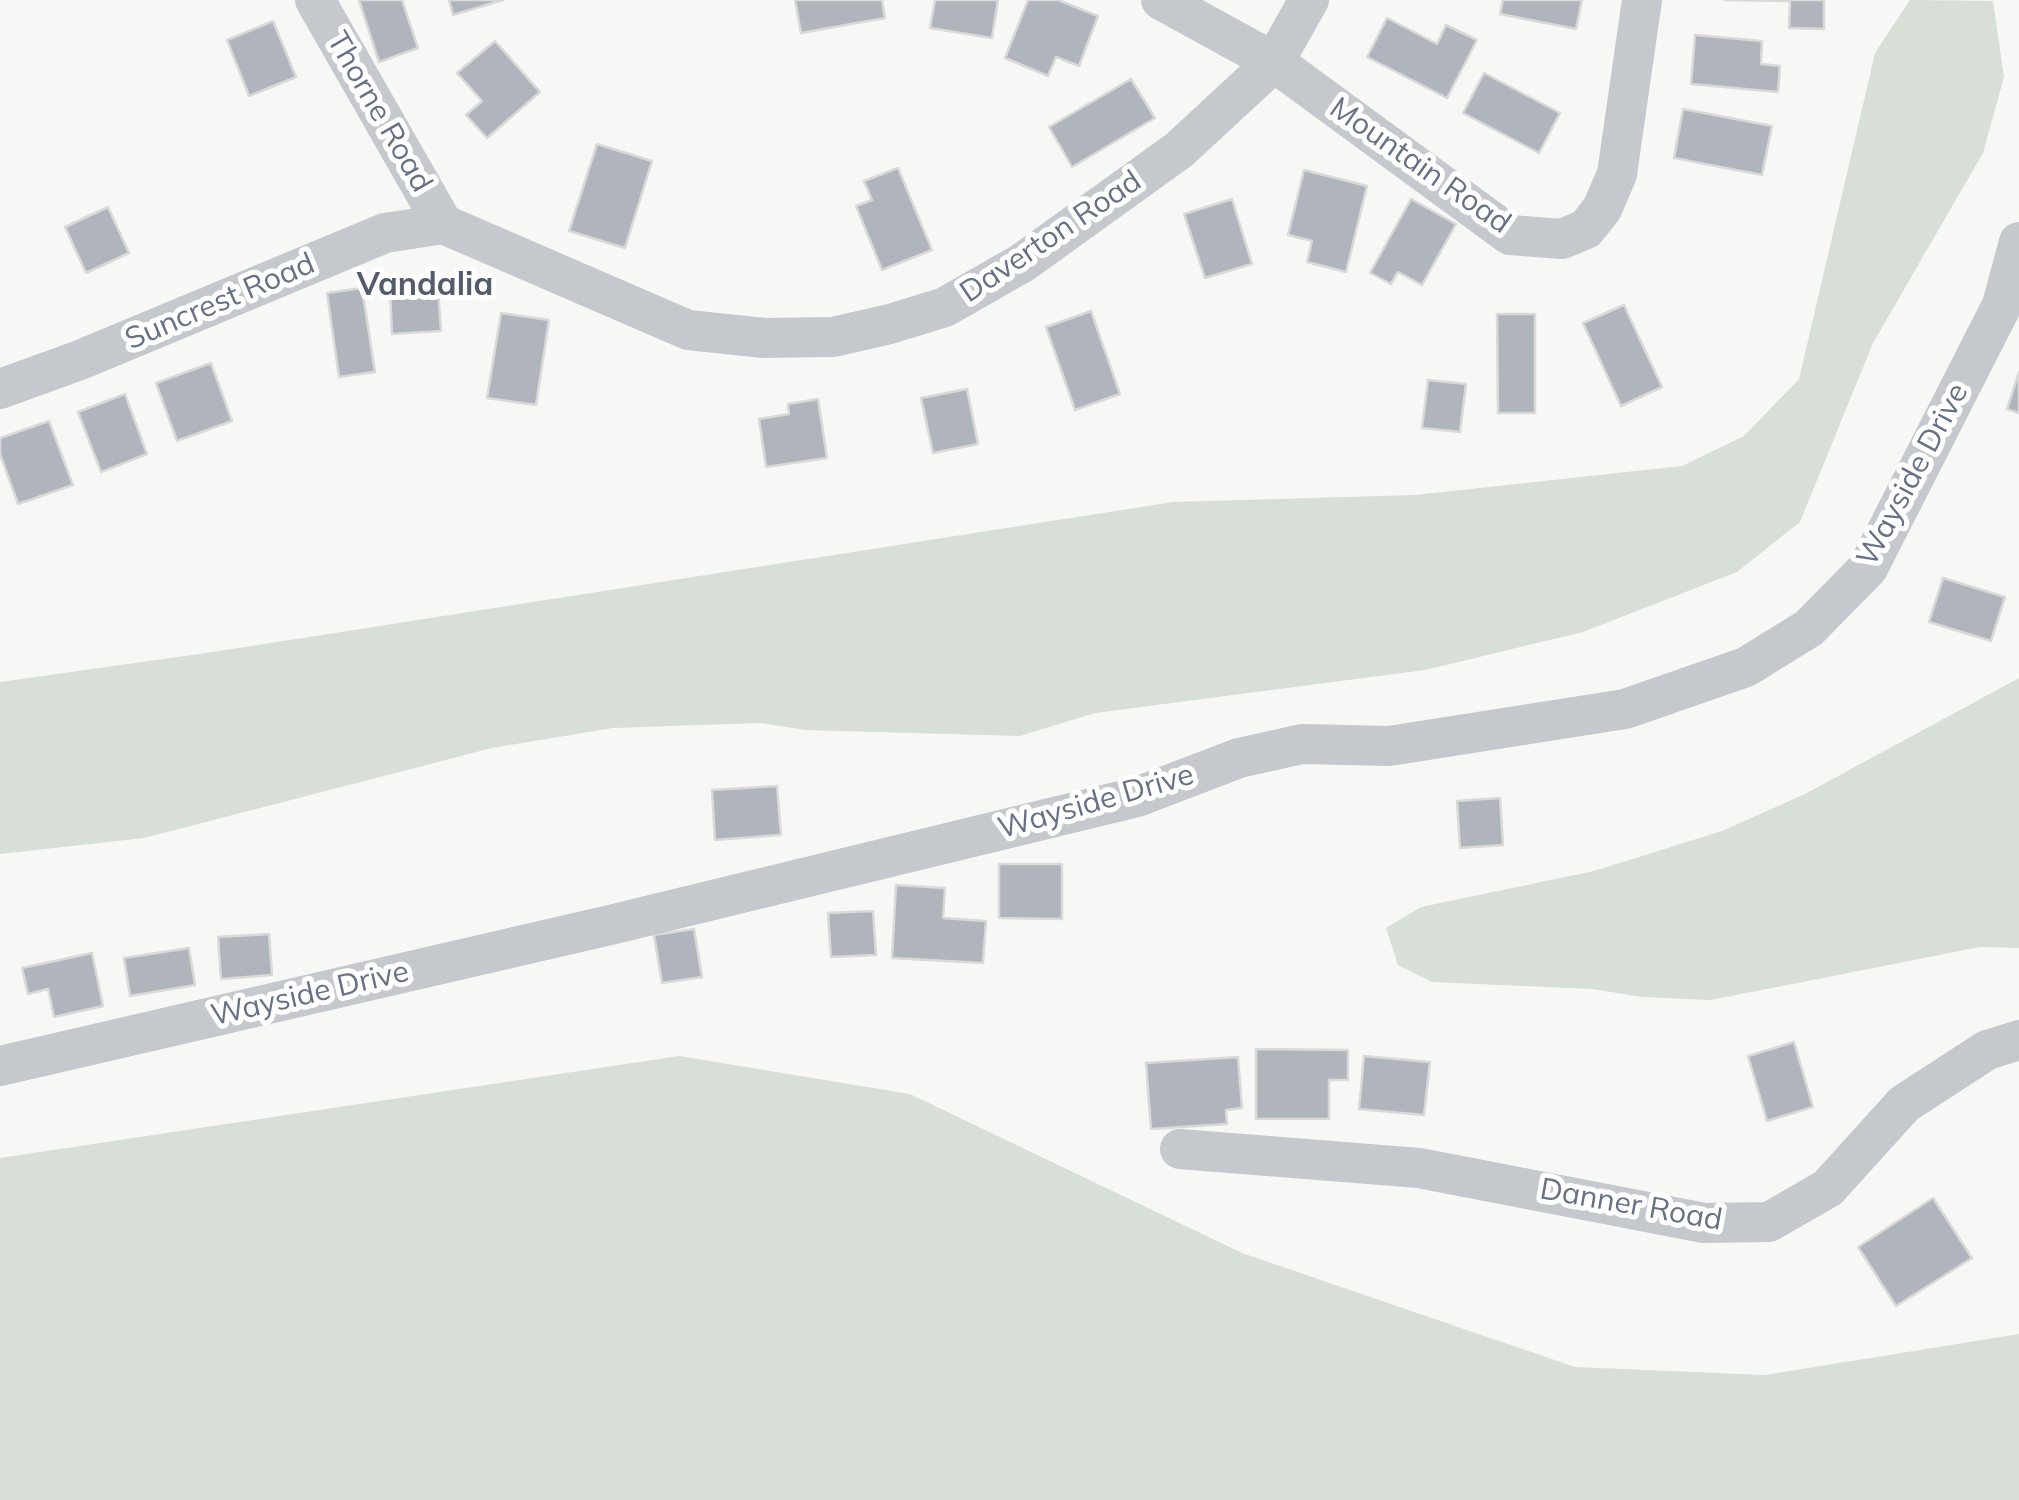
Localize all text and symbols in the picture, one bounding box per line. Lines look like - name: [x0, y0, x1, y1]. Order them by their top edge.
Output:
- street label: Thorne Road: [319, 25, 439, 199]
- street label: Mountain Road: [1323, 90, 1517, 242]
- street label: Daverton Road: [954, 163, 1148, 311]
- street label: Suncrest Road: [120, 246, 320, 358]
- district label: Vandalia: [357, 266, 493, 304]
- street label: Wayside Drive: [1850, 377, 1976, 573]
- street label: Wayside Drive: [994, 757, 1198, 847]
- street label: Wayside Drive: [208, 954, 412, 1034]
- street label: Danner Road: [1537, 1171, 1725, 1239]

